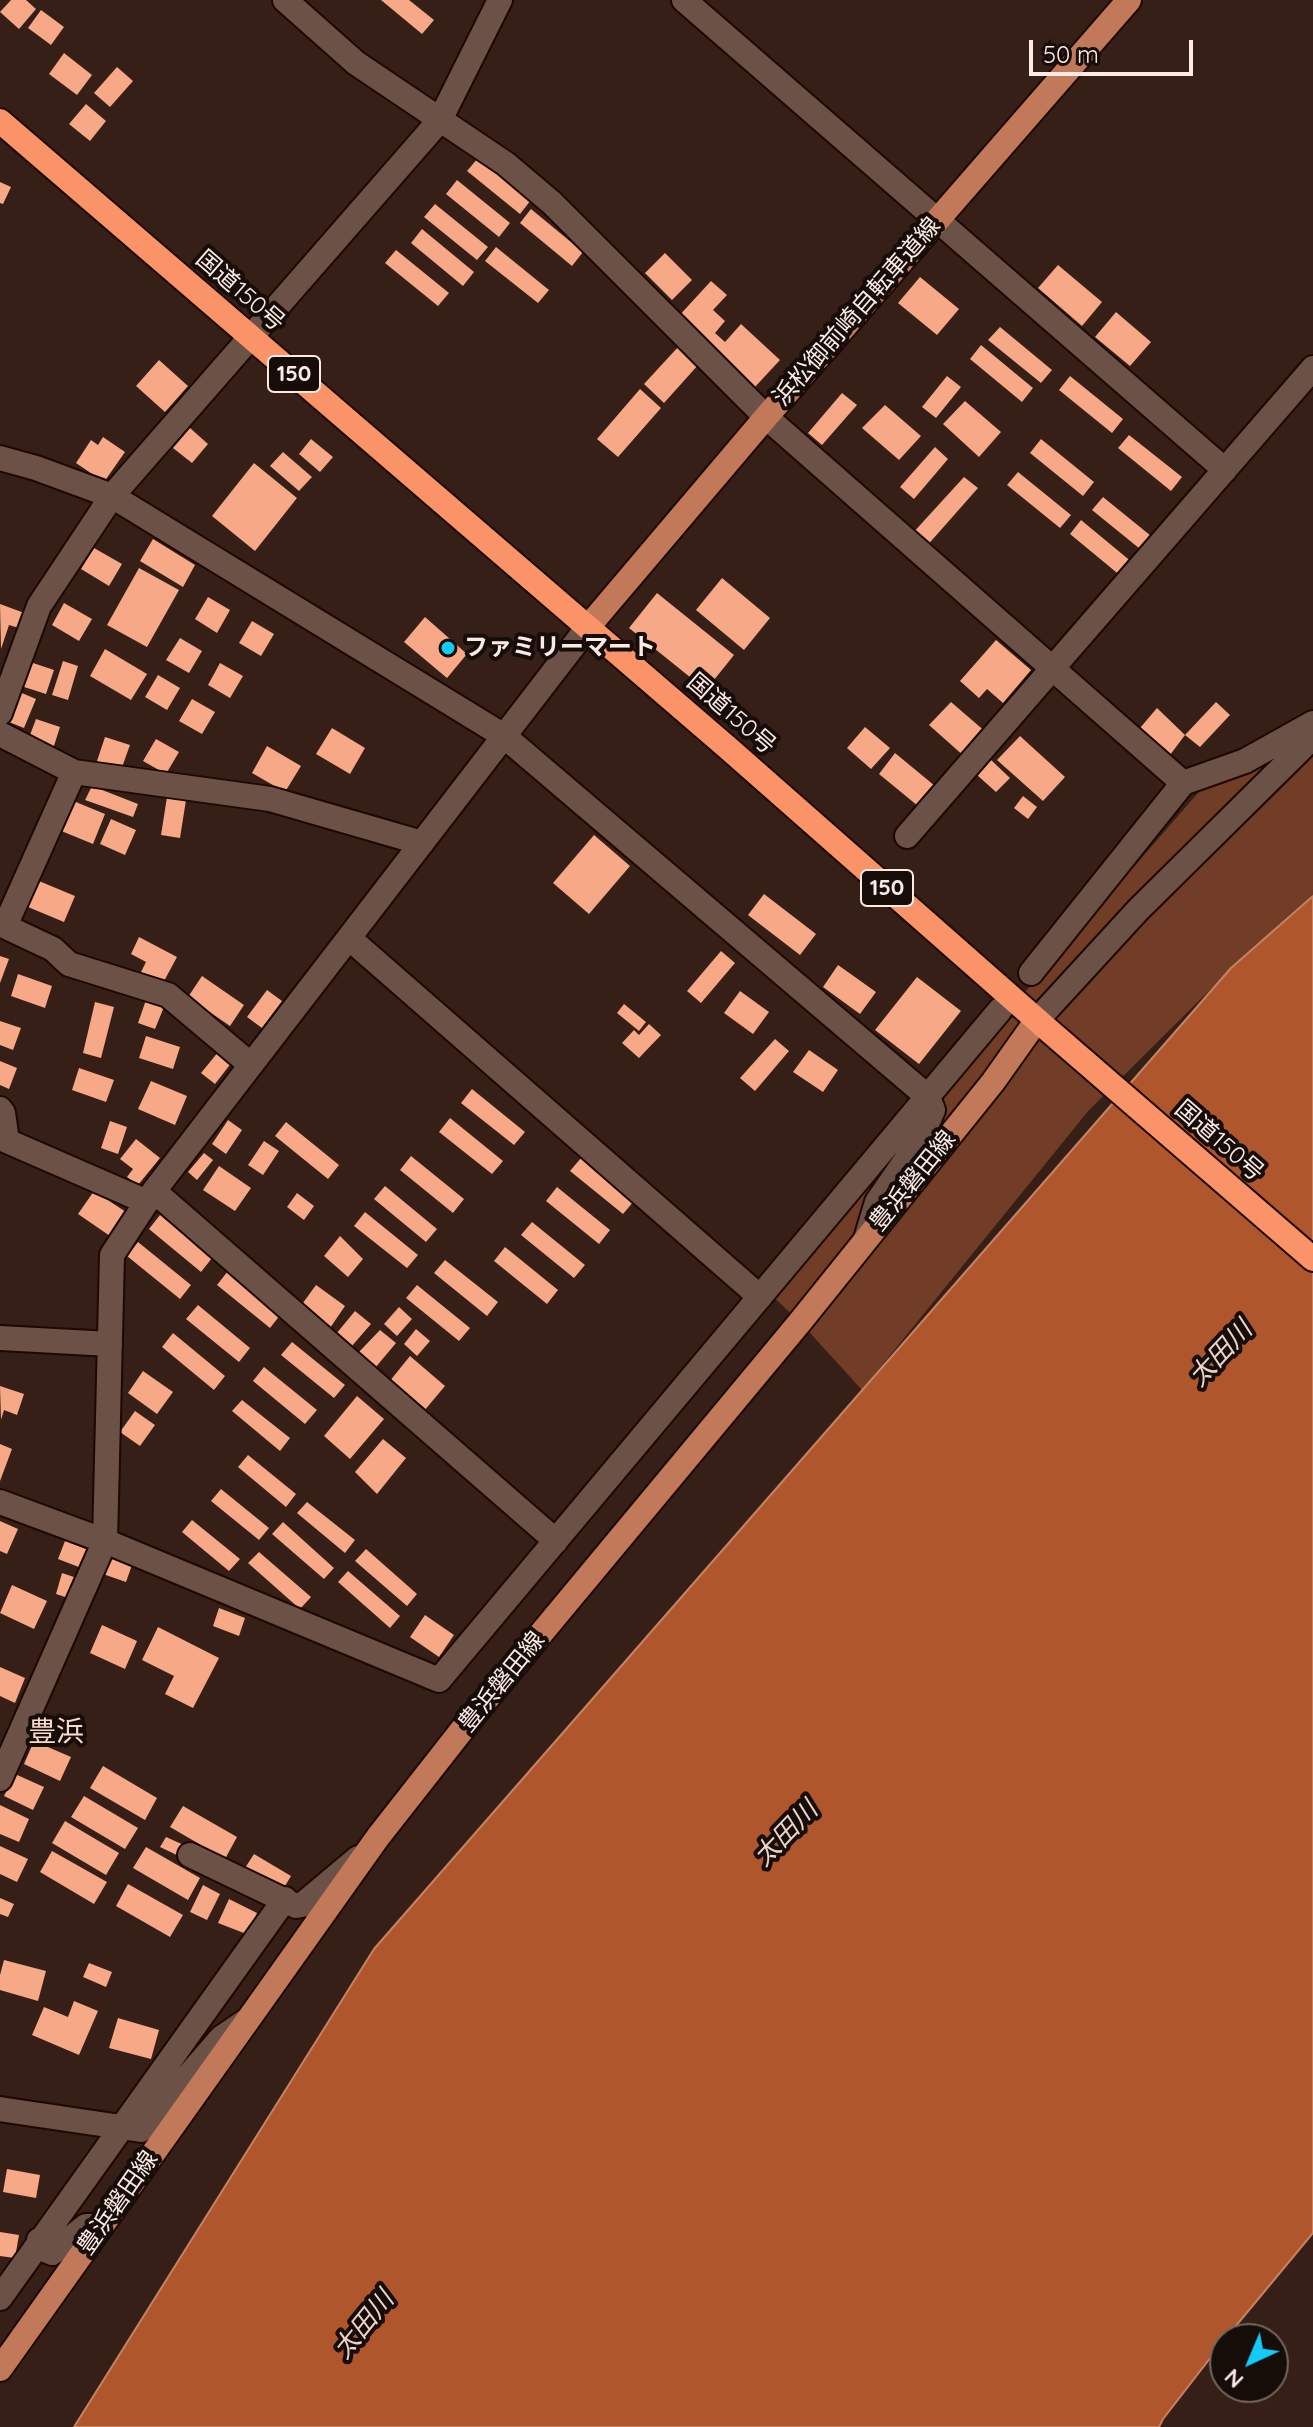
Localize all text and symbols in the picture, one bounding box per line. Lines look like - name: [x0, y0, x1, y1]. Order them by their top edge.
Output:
- scale bar: [1033, 24, 1197, 74]
- text: 50 m: [1043, 39, 1099, 69]
- street label: 浜松御前崎自転車道線: [767, 212, 947, 412]
- street label: 国道150号: [190, 245, 290, 337]
- road number: 150: [268, 356, 320, 392]
- place label: ファミリーマート: [464, 634, 656, 662]
- marker: ファミリーマート: [439, 639, 457, 657]
- street label: 国道150号: [681, 668, 781, 760]
- road number: 150: [861, 870, 913, 906]
- street label: 国道150号: [1169, 1095, 1269, 1187]
- street label: 豊浜磐田線: [864, 1125, 962, 1237]
- water label: 太田川: [1183, 1315, 1259, 1393]
- street label: 豊浜磐田線: [453, 1626, 551, 1738]
- district label: 豊浜: [28, 1716, 84, 1750]
- water label: 太田川: [748, 1795, 824, 1873]
- street label: 豊浜磐田線: [72, 2146, 164, 2260]
- water label: 太田川: [327, 2285, 401, 2365]
- north arrow: [1209, 2323, 1289, 2403]
- text: N: [1218, 2363, 1249, 2395]

